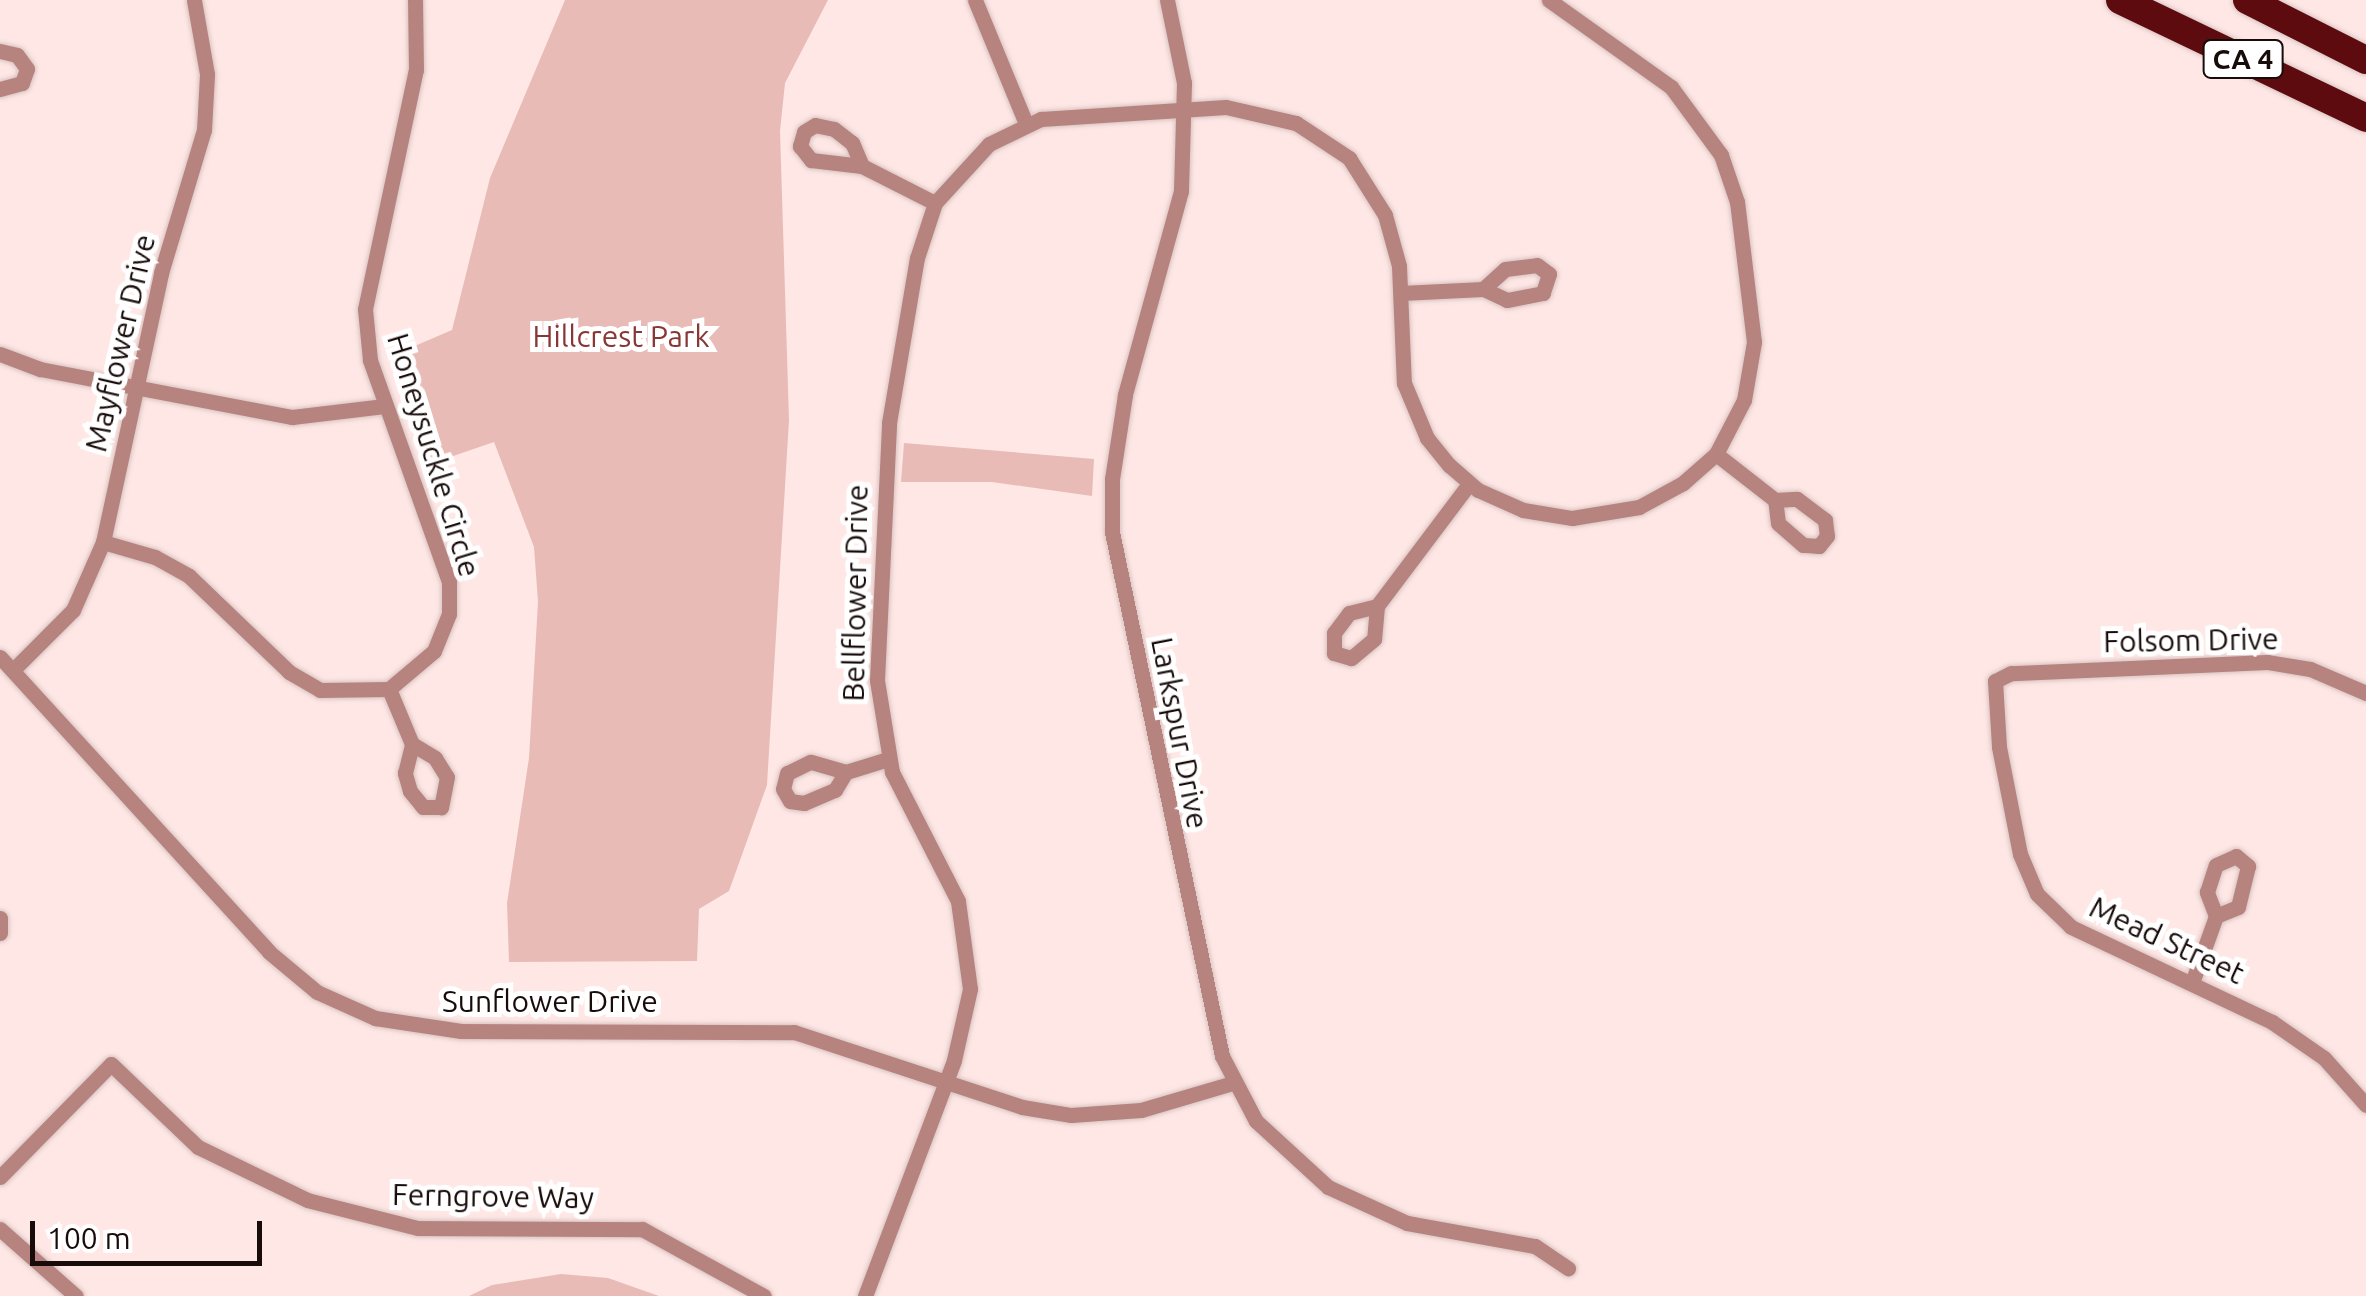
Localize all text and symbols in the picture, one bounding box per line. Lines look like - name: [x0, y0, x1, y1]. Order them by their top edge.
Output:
- road number: CA 4: [2200, 36, 2286, 82]
- street label: Mayflower Drive: [78, 231, 162, 455]
- park label: Hillcrest Park: [532, 318, 710, 354]
- street label: Honeysuckle Circle: [380, 329, 488, 581]
- street label: Bellflower Drive: [835, 484, 875, 702]
- street label: Folsom Drive: [2103, 620, 2279, 660]
- street label: Larkspur Drive: [1144, 634, 1216, 832]
- street label: Mead Street: [2084, 889, 2250, 991]
- street label: Sunflower Drive: [442, 983, 658, 1019]
- street label: Ferngrove Way: [392, 1176, 594, 1216]
- scale bar: [35, 1201, 268, 1263]
- text: 100 m: [47, 1221, 131, 1255]

